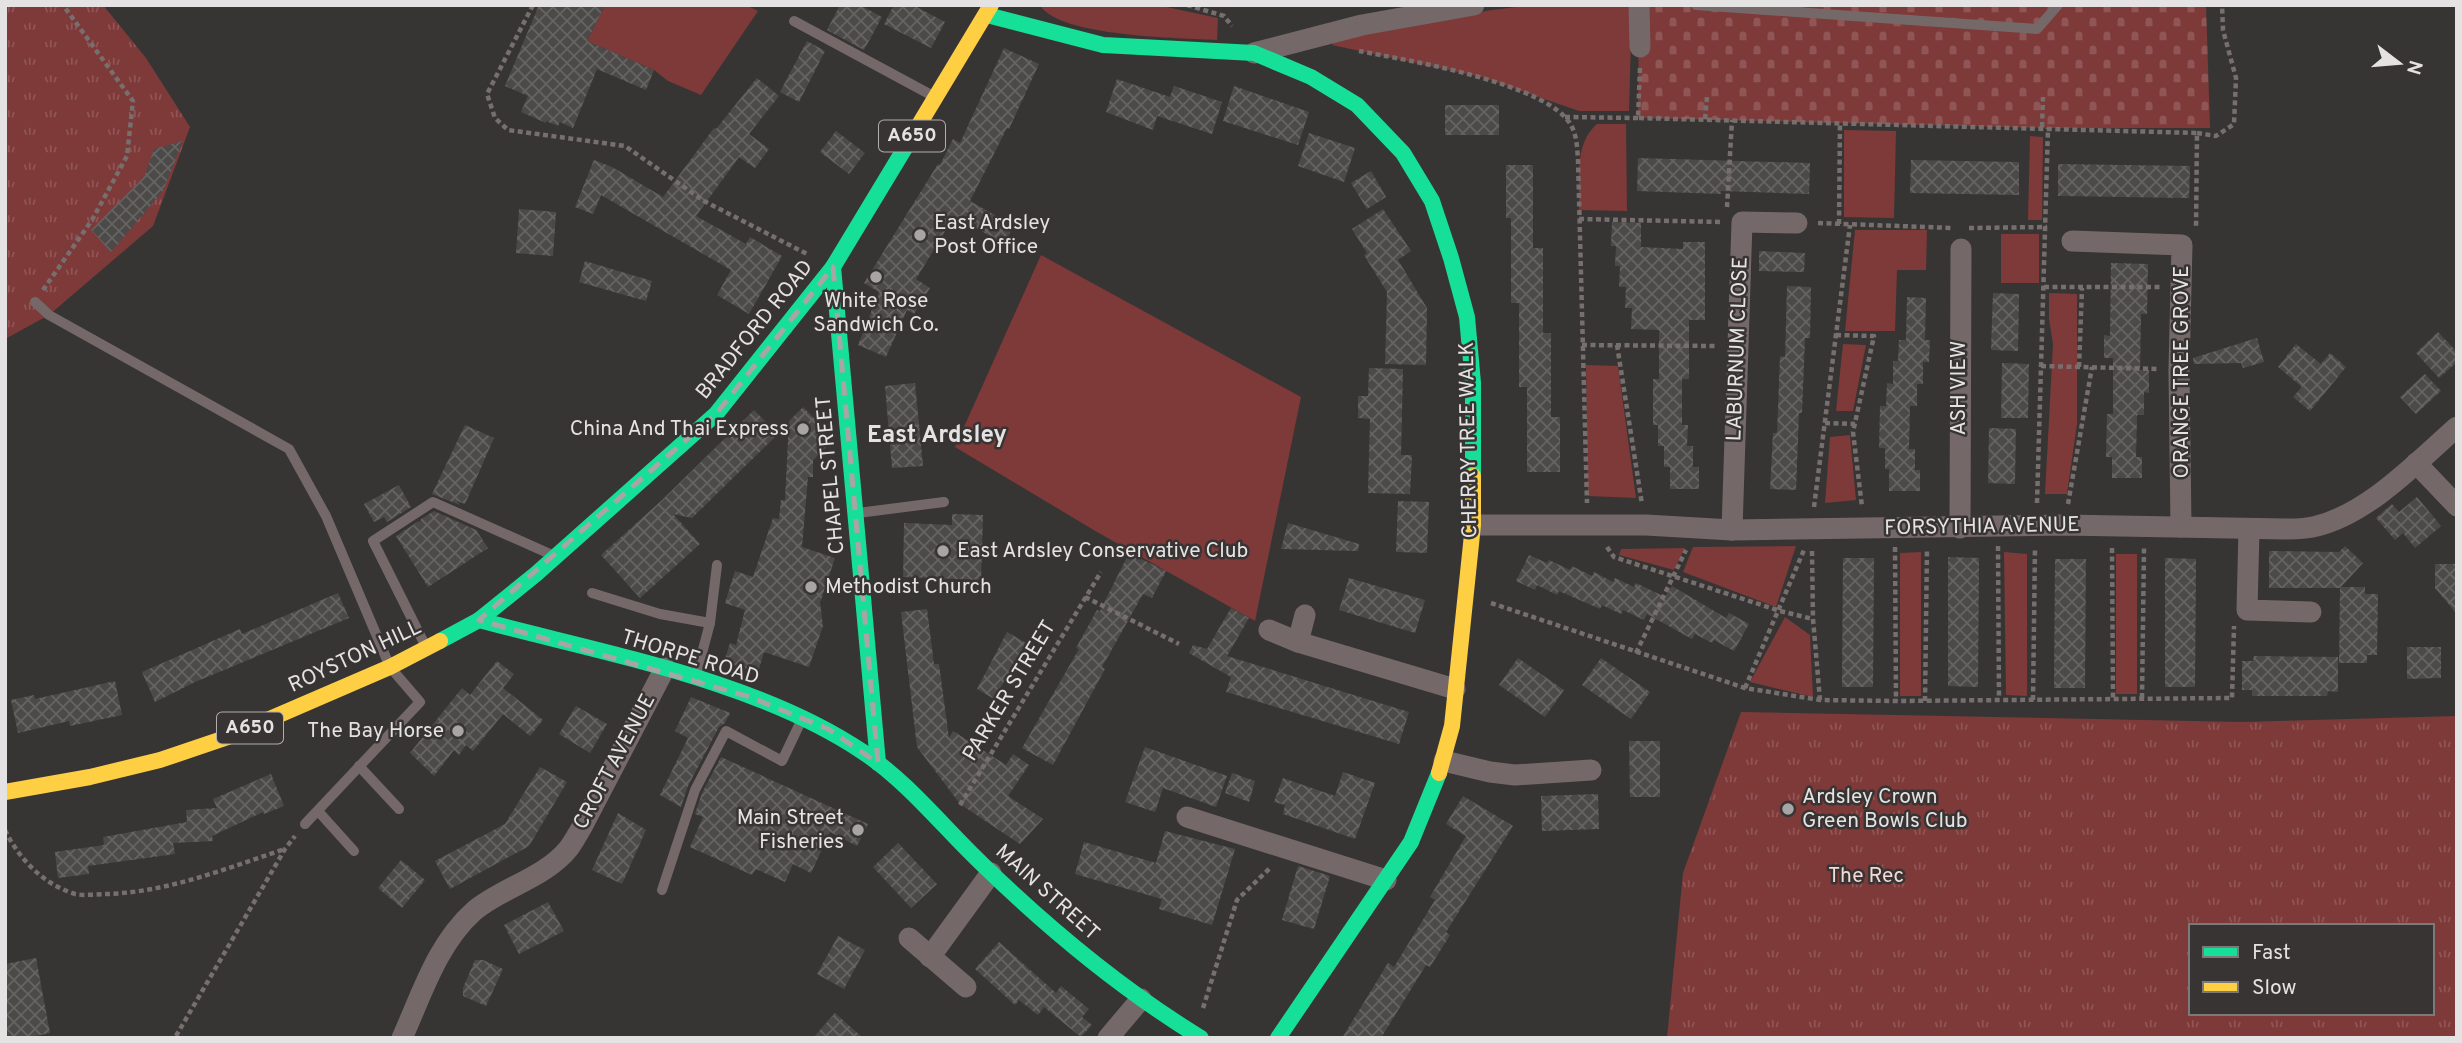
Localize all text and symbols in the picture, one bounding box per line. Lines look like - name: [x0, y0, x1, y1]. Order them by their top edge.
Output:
- north arrow: [2364, 28, 2434, 98]
- text: N: [2400, 57, 2427, 77]
- road number: A650: [879, 120, 945, 152]
- place label: East Ardsley Post Office: [934, 210, 1050, 261]
- marker: East Ardsley Post Office: [912, 227, 928, 243]
- street label: BRADFORD ROAD: [690, 255, 820, 405]
- street label: LABURNUM CLOSE: [1721, 256, 1755, 442]
- street label: ORANGE TREE GROVE: [2169, 265, 2196, 479]
- marker: White Rose Sandwich Co.: [868, 269, 884, 285]
- place label: White Rose Sandwich Co.: [813, 288, 939, 339]
- street label: CHERRY TREE WALK: [1454, 341, 1484, 539]
- street label: ASH VIEW: [1946, 341, 1973, 435]
- street label: CHAPEL STREET: [811, 395, 851, 555]
- place label: China And Thai Express: [570, 416, 789, 443]
- marker: China And Thai Express: [795, 421, 811, 437]
- district label: East Ardsley: [867, 421, 1007, 451]
- street label: FORSYTHIA AVENUE: [1884, 512, 2080, 542]
- place label: East Ardsley Conservative Club: [957, 538, 1248, 565]
- marker: East Ardsley Conservative Club: [935, 543, 951, 559]
- place label: Methodist Church: [825, 574, 992, 601]
- marker: Methodist Church: [803, 579, 819, 595]
- street label: ROYSTON HILL: [284, 614, 426, 700]
- street label: PARKER STREET: [957, 616, 1063, 766]
- street label: THORPE ROAD: [618, 624, 762, 692]
- street label: CROFT AVENUE: [568, 689, 662, 835]
- road number: A650: [217, 712, 283, 744]
- place label: The Bay Horse: [307, 718, 444, 745]
- marker: The Bay Horse: [450, 723, 466, 739]
- place label: Ardsley Crown Green Bowls Club: [1802, 784, 1968, 835]
- marker: Ardsley Crown Green Bowls Club: [1780, 801, 1796, 817]
- place label: Main Street Fisheries: [737, 805, 844, 856]
- marker: Main Street Fisheries: [850, 822, 866, 838]
- street label: MAIN STREET: [989, 839, 1105, 947]
- park label: The Rec: [1828, 863, 1904, 890]
- legend: [2189, 924, 2434, 1015]
- text: Fast: [2252, 940, 2291, 967]
- text: Slow: [2252, 975, 2297, 1002]

